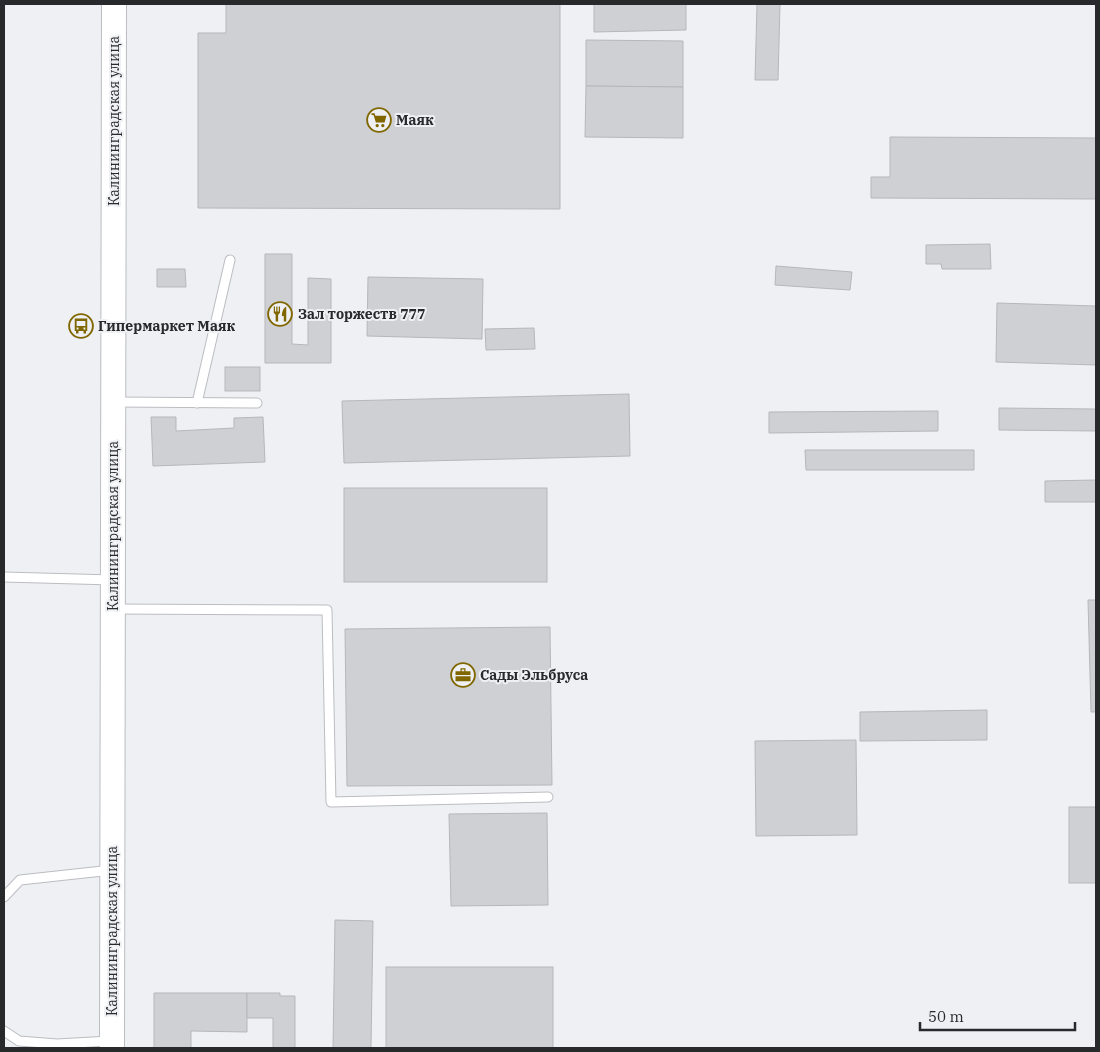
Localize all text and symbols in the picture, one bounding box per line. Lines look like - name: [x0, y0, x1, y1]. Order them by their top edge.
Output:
- street label: Калининградская улица: [105, 36, 123, 206]
- supermarket icon: Маяк: [366, 107, 392, 133]
- place label: Маяк: [396, 111, 434, 129]
- restaurant icon: Зал торжеств 777: [267, 301, 293, 327]
- place label: Зал торжеств 777: [298, 305, 425, 323]
- bus stop icon: Гипермаркет Маяк: [68, 313, 94, 339]
- place label: Гипермаркет Маяк: [98, 317, 235, 335]
- street label: Калининградская улица: [104, 441, 122, 611]
- office icon: Сады Эльбруса: [450, 662, 476, 688]
- place label: Сады Эльбруса: [480, 666, 588, 684]
- street label: Калининградская улица: [103, 846, 121, 1016]
- scale bar: [920, 1000, 1075, 1032]
- text: 50 m: [928, 1007, 964, 1026]

